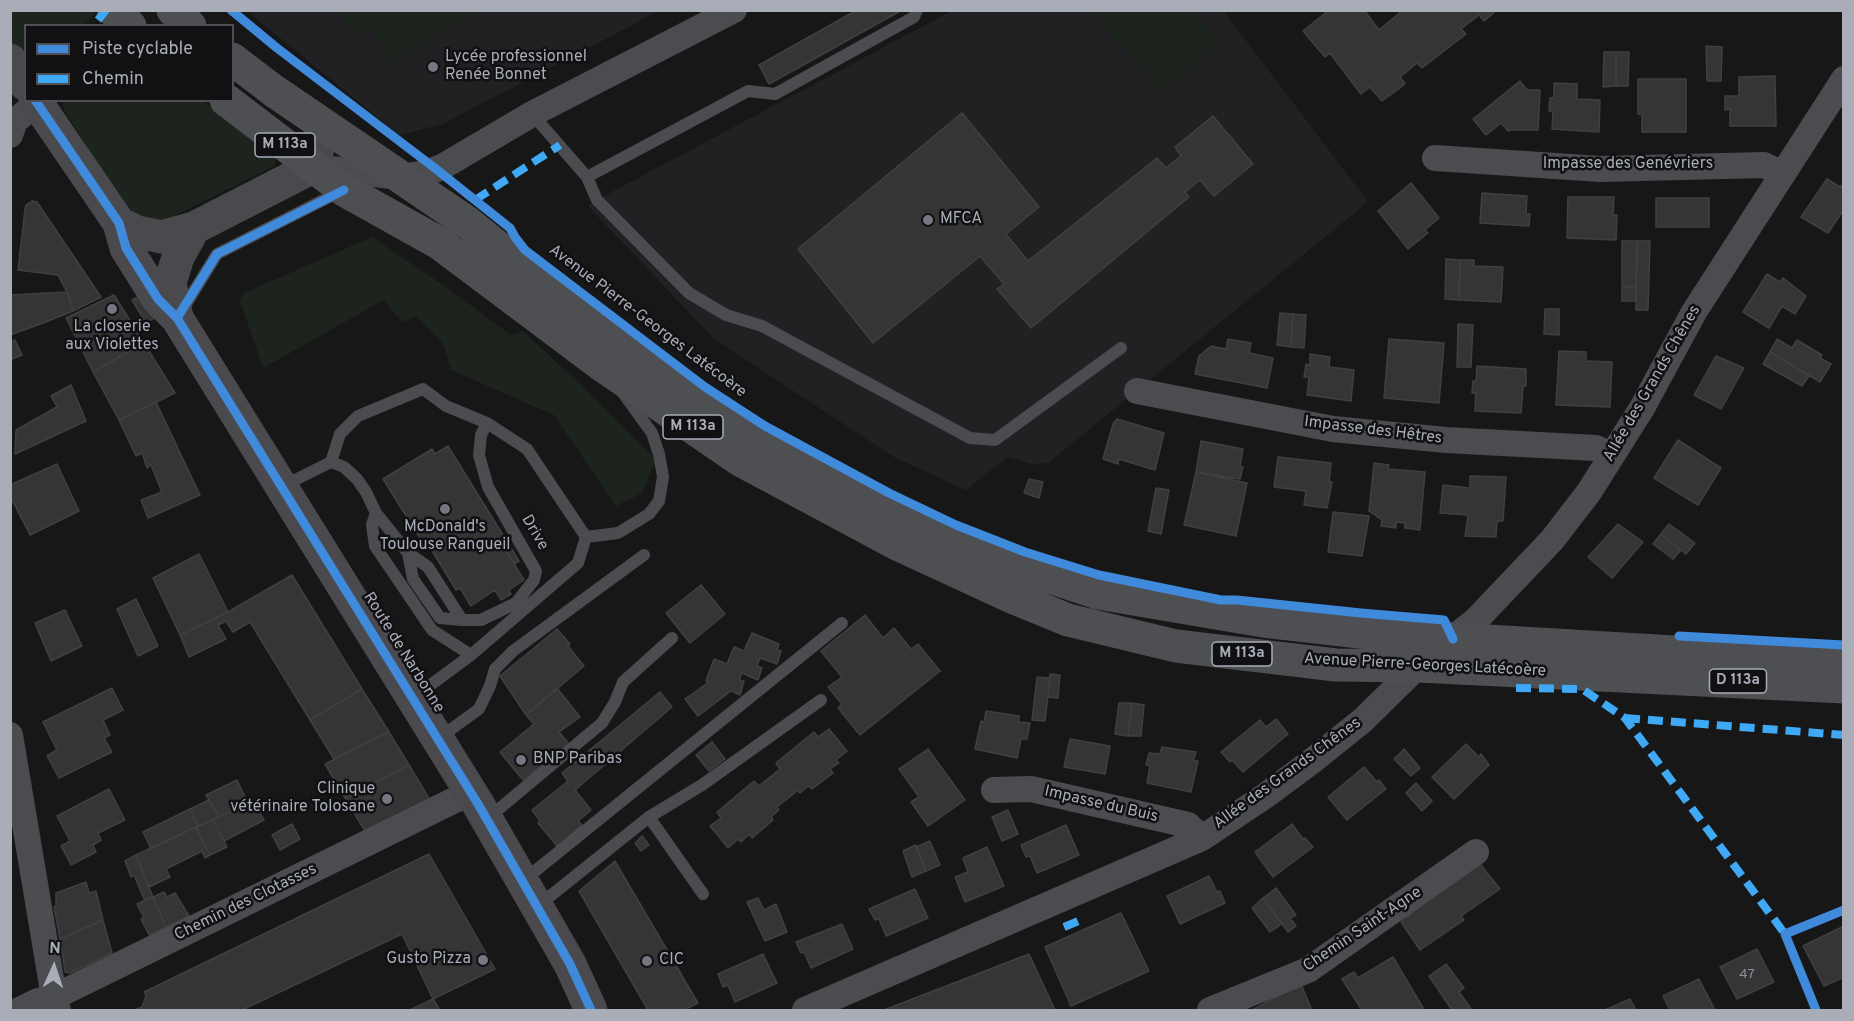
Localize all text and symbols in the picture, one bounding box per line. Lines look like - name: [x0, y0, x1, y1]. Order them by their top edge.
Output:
- legend: [24, 24, 234, 102]
- text: Piste cyclable: [82, 38, 193, 61]
- place label: Lycée professionnel Renée Bonnet: [445, 48, 587, 86]
- marker: Lycée professionnel Renée Bonnet: [426, 60, 440, 74]
- text: Chemin: [82, 68, 144, 91]
- road number: M 113a: [255, 133, 315, 157]
- street label: Impasse des Genévriers: [1543, 155, 1713, 175]
- place label: MFCA: [940, 210, 982, 230]
- marker: MFCA: [921, 213, 935, 227]
- street label: Avenue Pierre-Georges Latécoère: [544, 241, 750, 403]
- marker: La closerie aux Violettes: [105, 302, 119, 316]
- street label: Allée des Grands Chênes: [1600, 302, 1706, 466]
- place label: La closerie aux Violettes: [65, 318, 159, 356]
- street label: Impasse des Hêtres: [1303, 413, 1443, 449]
- road number: M 113a: [663, 415, 723, 439]
- marker: McDonald's Toulouse Rangueil: [438, 502, 452, 516]
- street label: Drive: [516, 512, 552, 554]
- place label: McDonald's Toulouse Rangueil: [380, 518, 510, 556]
- street label: Route de Narbonne: [358, 589, 448, 717]
- road number: M 113a: [1212, 642, 1272, 666]
- street label: Avenue Pierre-Georges Latécoère: [1303, 650, 1547, 682]
- road number: D 113a: [1710, 669, 1766, 693]
- street label: Allée des Grands Chênes: [1211, 714, 1365, 834]
- place label: BNP Paribas: [533, 750, 622, 770]
- marker: BNP Paribas: [514, 753, 528, 767]
- place label: Clinique vétérinaire Tolosane: [230, 780, 375, 818]
- street label: Impasse du Buis: [1042, 783, 1160, 827]
- marker: Clinique vétérinaire Tolosane: [380, 792, 394, 806]
- street label: Chemin des Clotasses: [172, 860, 320, 946]
- street label: Chemin Saint-Agne: [1300, 883, 1426, 977]
- north arrow: [24, 937, 84, 997]
- text: N: [49, 939, 61, 959]
- place label: Gusto Pizza: [386, 950, 471, 970]
- place label: CIC: [659, 951, 684, 971]
- marker: Gusto Pizza: [476, 953, 490, 967]
- marker: CIC: [640, 954, 654, 968]
- house number: 47: [1739, 967, 1755, 983]

